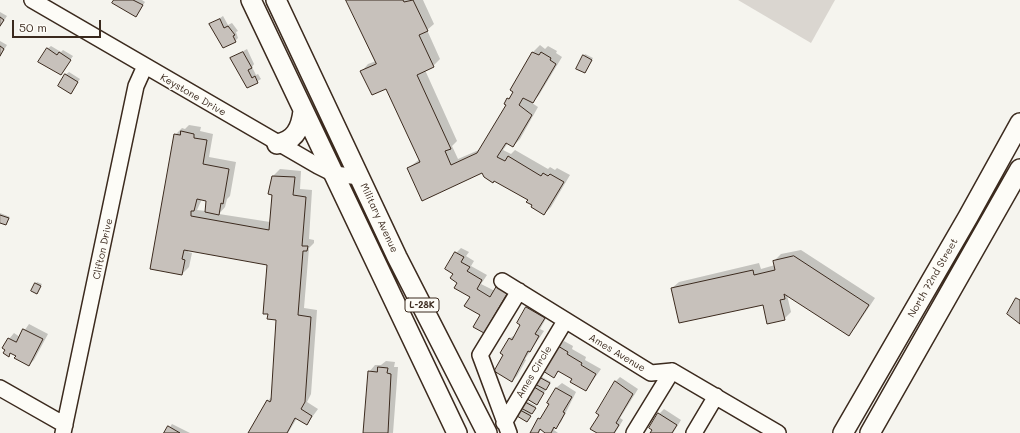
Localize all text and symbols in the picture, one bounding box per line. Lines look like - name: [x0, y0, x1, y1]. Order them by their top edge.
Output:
- scale bar: [14, 12, 103, 38]
- text: 50 m: [19, 19, 47, 35]
- street label: Keystone Drive: [158, 71, 228, 119]
- street label: Military Avenue: [358, 181, 400, 255]
- street label: Clifton Drive: [91, 217, 115, 281]
- street label: North 72nd Street: [905, 236, 961, 320]
- road number: L-28K: [405, 298, 439, 312]
- street label: Ames Avenue: [587, 331, 647, 375]
- street label: Ames Circle: [514, 344, 554, 400]

